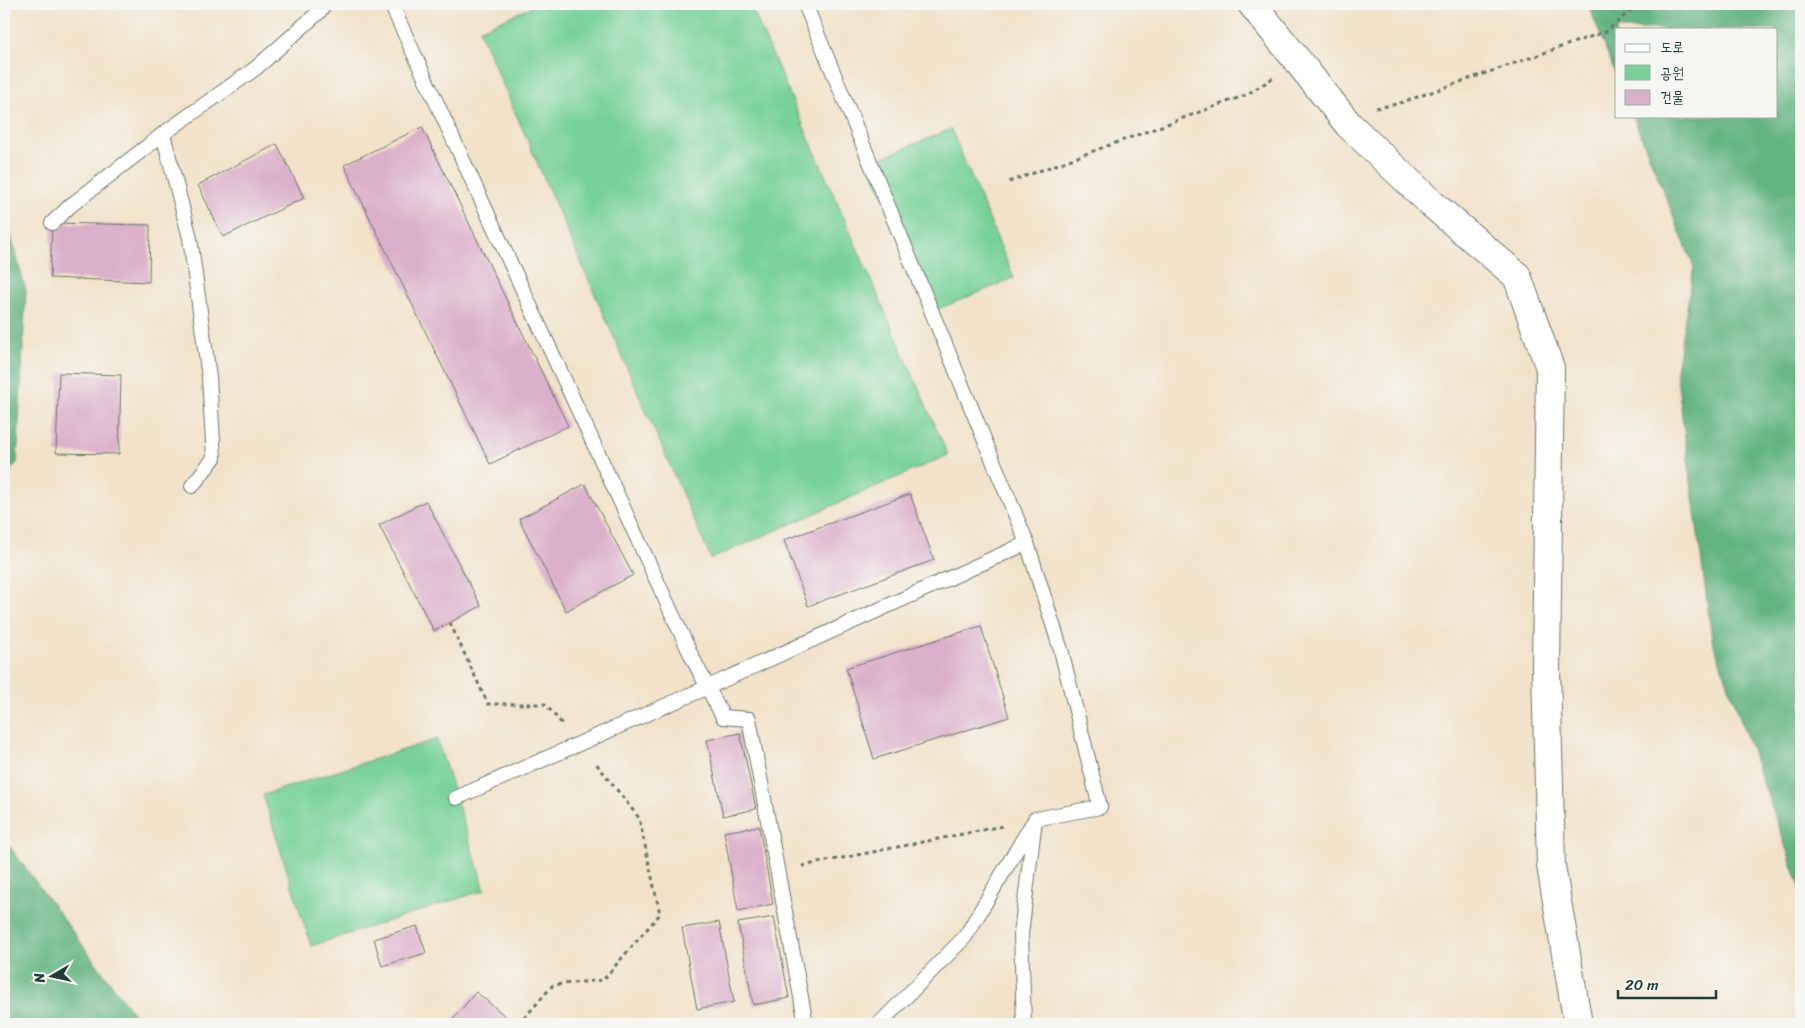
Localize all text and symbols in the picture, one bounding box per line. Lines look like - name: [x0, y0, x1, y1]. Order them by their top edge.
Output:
- legend: [1615, 28, 1778, 118]
- text: 도로: [1660, 34, 1684, 60]
- text: 공원: [1660, 60, 1684, 86]
- text: 건물: [1660, 84, 1684, 110]
- north arrow: [28, 950, 78, 1000]
- scale bar: [1618, 968, 1715, 1000]
- text: N: [27, 971, 53, 986]
- text: 20 m: [1625, 972, 1659, 998]

